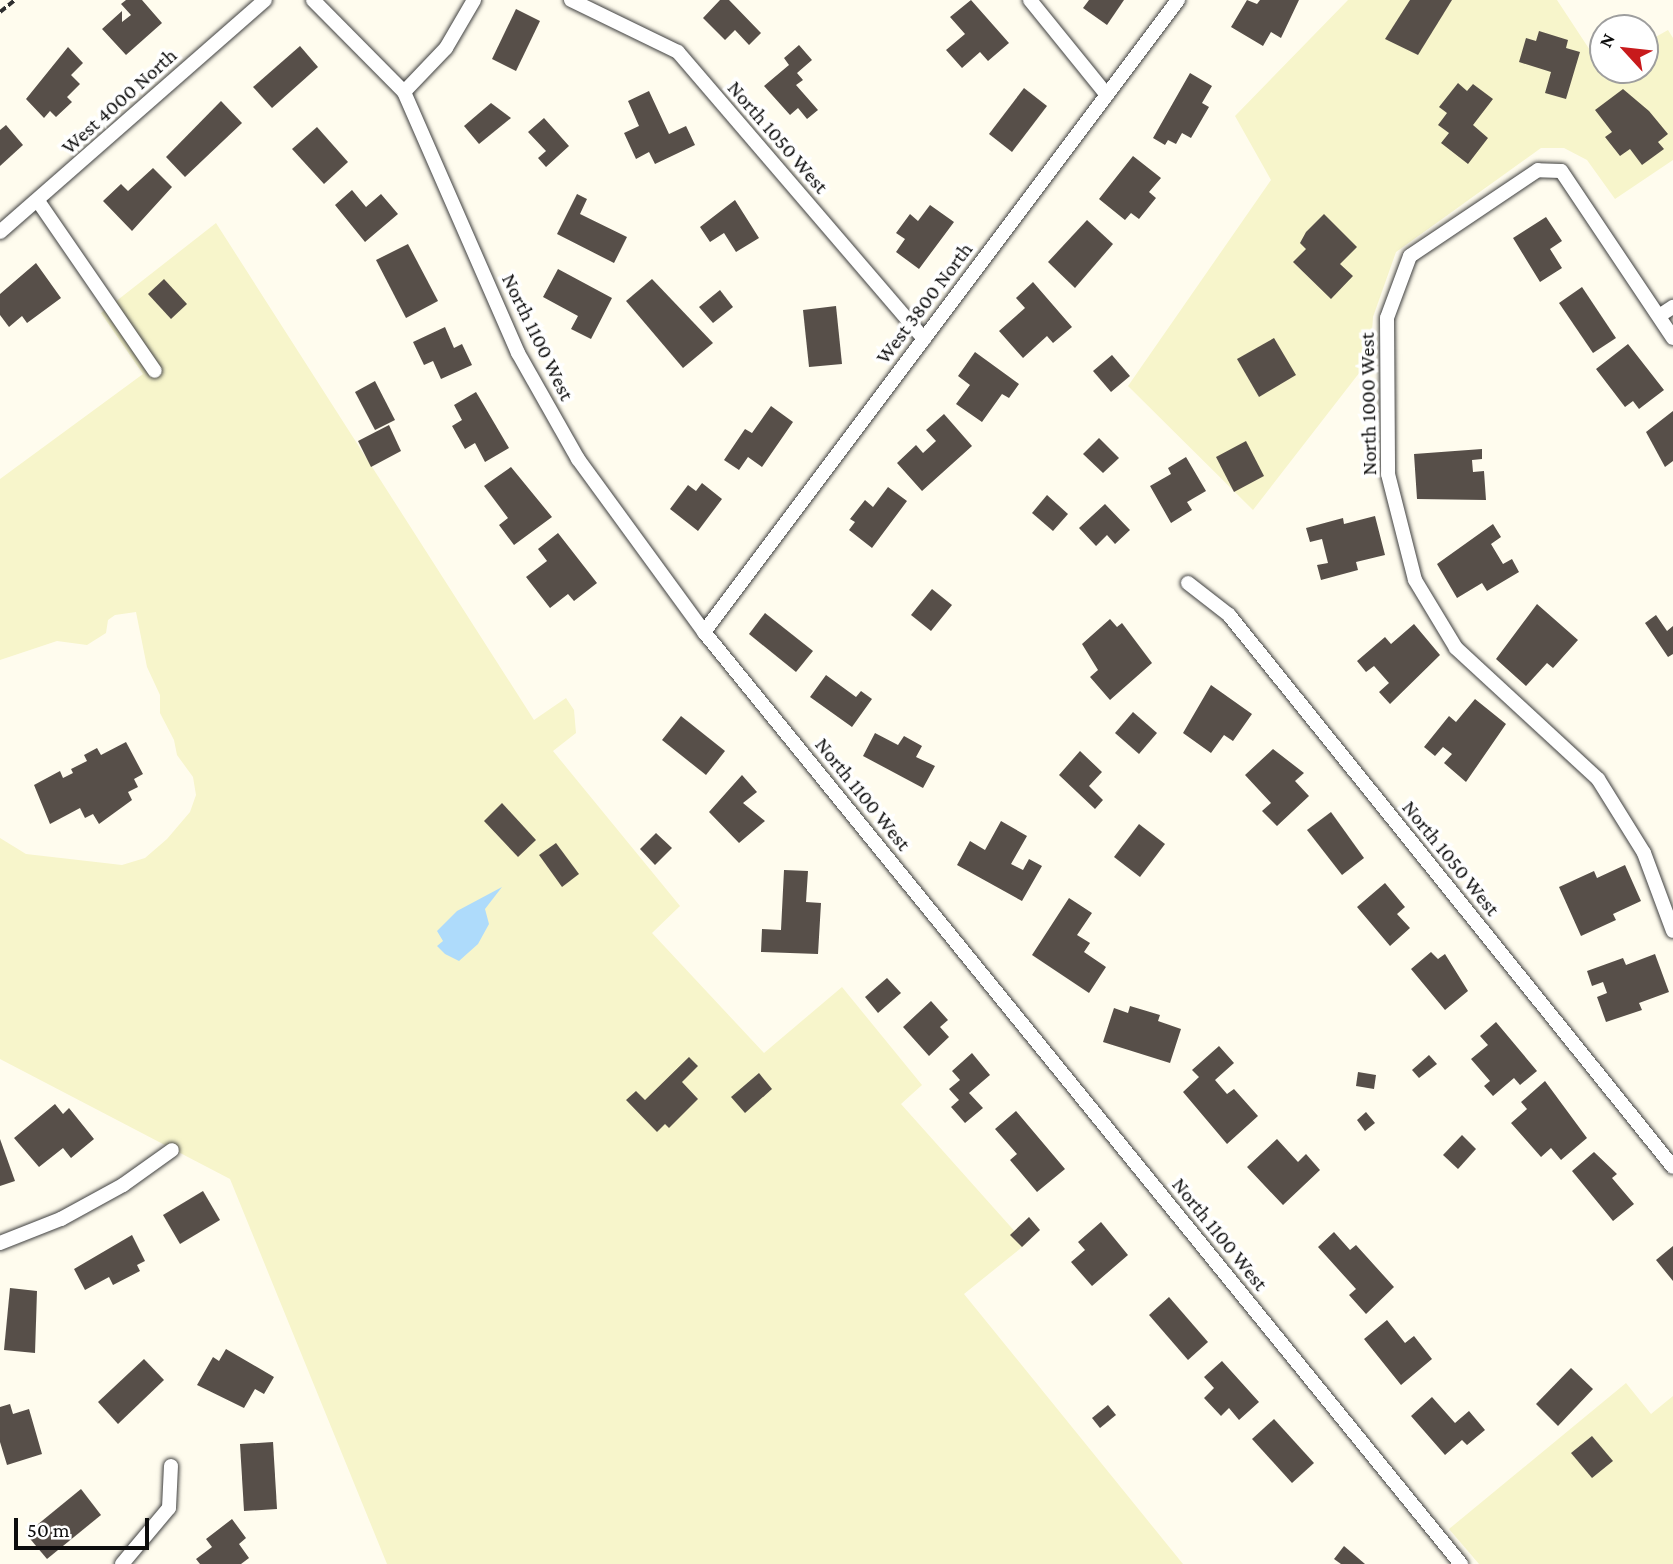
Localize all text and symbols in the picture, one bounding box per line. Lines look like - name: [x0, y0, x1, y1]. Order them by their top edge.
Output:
- north arrow: [1589, 14, 1659, 84]
- text: N: [1594, 30, 1619, 51]
- street label: West 4000 North: [56, 43, 182, 159]
- street label: North 1050 West: [722, 75, 834, 199]
- street label: West 3800 North: [870, 237, 978, 369]
- street label: North 1100 West: [496, 269, 580, 405]
- street label: North 1000 West: [1354, 332, 1382, 476]
- street label: North 1100 West: [810, 732, 916, 856]
- street label: North 1050 West: [1397, 795, 1505, 921]
- street label: North 1100 West: [1167, 1172, 1273, 1296]
- scale bar: [18, 1504, 152, 1548]
- text: 50 m: [27, 1518, 70, 1542]

